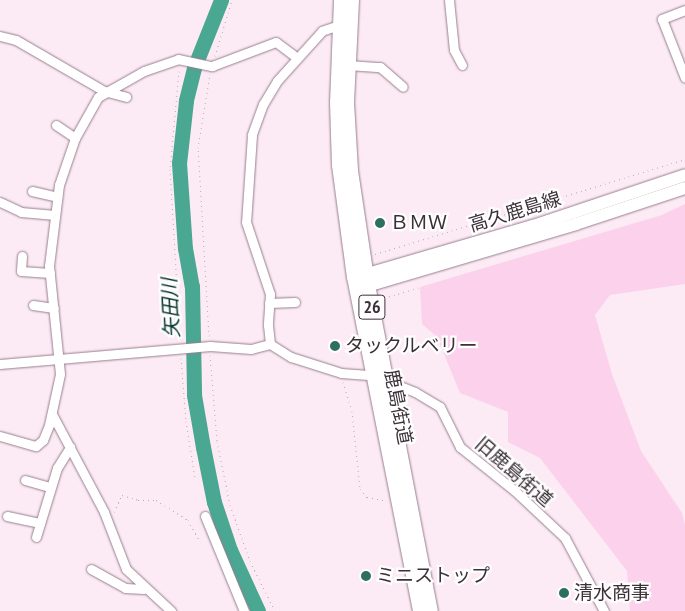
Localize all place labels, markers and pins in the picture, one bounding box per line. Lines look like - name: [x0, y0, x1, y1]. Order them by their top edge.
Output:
- place label: ＢＭＷ: [390, 212, 447, 234]
- marker: ＢＭＷ: [374, 217, 386, 229]
- place label: タックルベリー: [345, 335, 478, 357]
- marker: タックルベリー: [329, 340, 341, 352]
- place label: ミニストップ: [376, 565, 490, 587]
- marker: ミニストップ: [360, 570, 372, 582]
- place label: 清水商事: [574, 582, 650, 604]
- marker: 清水商事: [558, 587, 570, 599]

